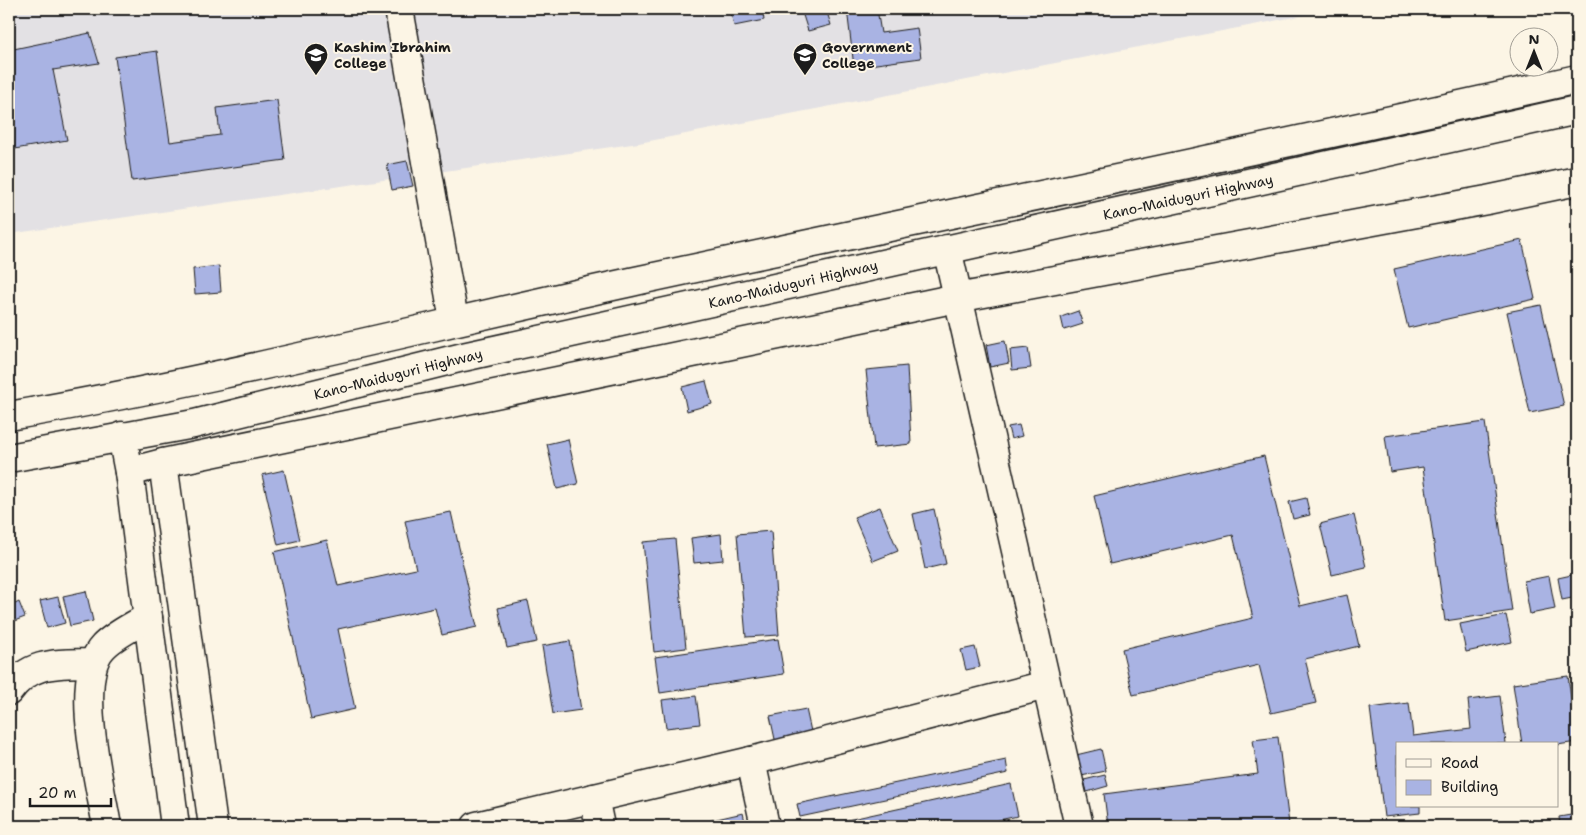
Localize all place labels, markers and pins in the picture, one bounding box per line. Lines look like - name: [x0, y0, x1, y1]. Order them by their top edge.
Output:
- place label: Kashim Ibrahim College: [334, 38, 451, 72]
- place label: Government College: [822, 38, 912, 72]
- school or university icon: Kashim Ibrahim College: [303, 42, 329, 76]
- school or university icon: Government College: [792, 42, 818, 76]

